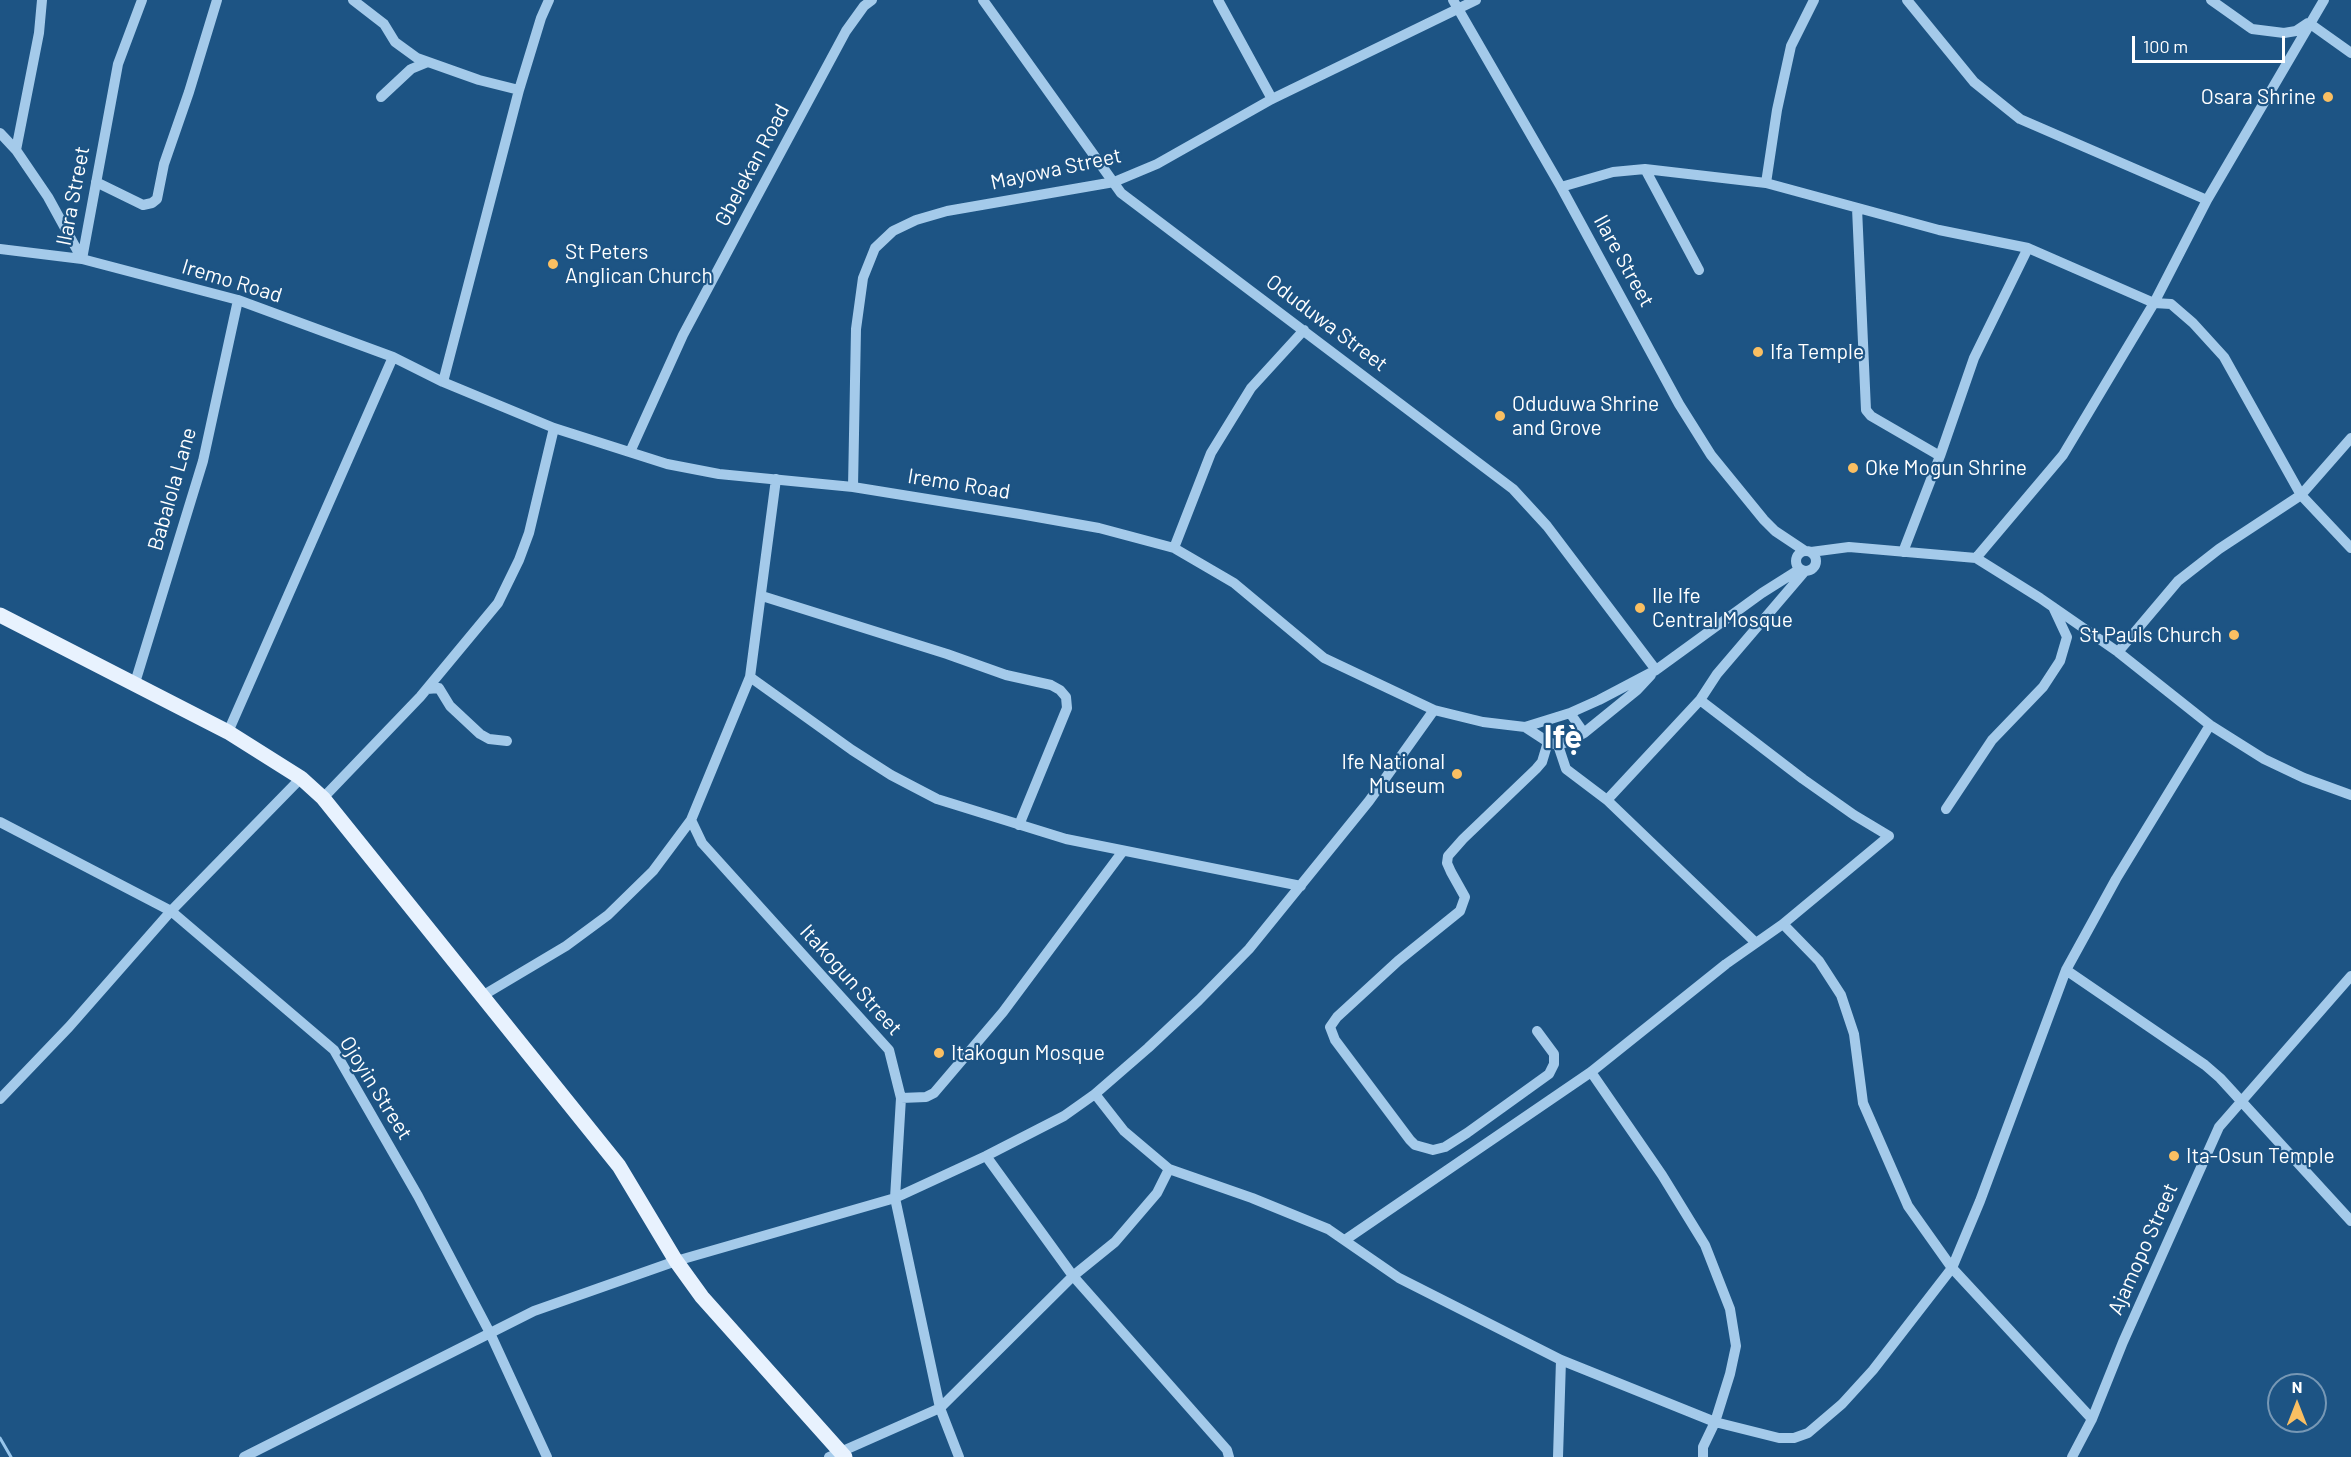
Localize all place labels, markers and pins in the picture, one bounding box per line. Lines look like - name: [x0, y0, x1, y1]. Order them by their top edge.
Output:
- place label: Osara Shrine: [2201, 84, 2316, 110]
- marker: Osara Shrine: [2321, 90, 2335, 104]
- place label: St Peters Anglican Church: [565, 239, 713, 289]
- marker: St Peters Anglican Church: [546, 257, 560, 271]
- place label: Ifa Temple: [1770, 339, 1864, 365]
- marker: Ifa Temple: [1751, 345, 1765, 359]
- place label: Oduduwa Shrine and Grove: [1512, 391, 1659, 441]
- marker: Oduduwa Shrine and Grove: [1493, 409, 1507, 423]
- place label: Oke Mogun Shrine: [1865, 455, 2027, 481]
- marker: Oke Mogun Shrine: [1846, 461, 1860, 475]
- place label: Ile Ife Central Mosque: [1652, 583, 1793, 633]
- marker: Ile Ife Central Mosque: [1633, 601, 1647, 615]
- place label: St Pauls Church: [2079, 622, 2222, 648]
- marker: St Pauls Church: [2227, 628, 2241, 642]
- place label: Ife National Museum: [1342, 749, 1445, 799]
- marker: Ife National Museum: [1450, 767, 1464, 781]
- place label: Itakogun Mosque: [951, 1040, 1105, 1066]
- marker: Itakogun Mosque: [932, 1046, 946, 1060]
- place label: Ita-Osun Temple: [2186, 1143, 2335, 1169]
- marker: Ita-Osun Temple: [2167, 1149, 2181, 1163]

